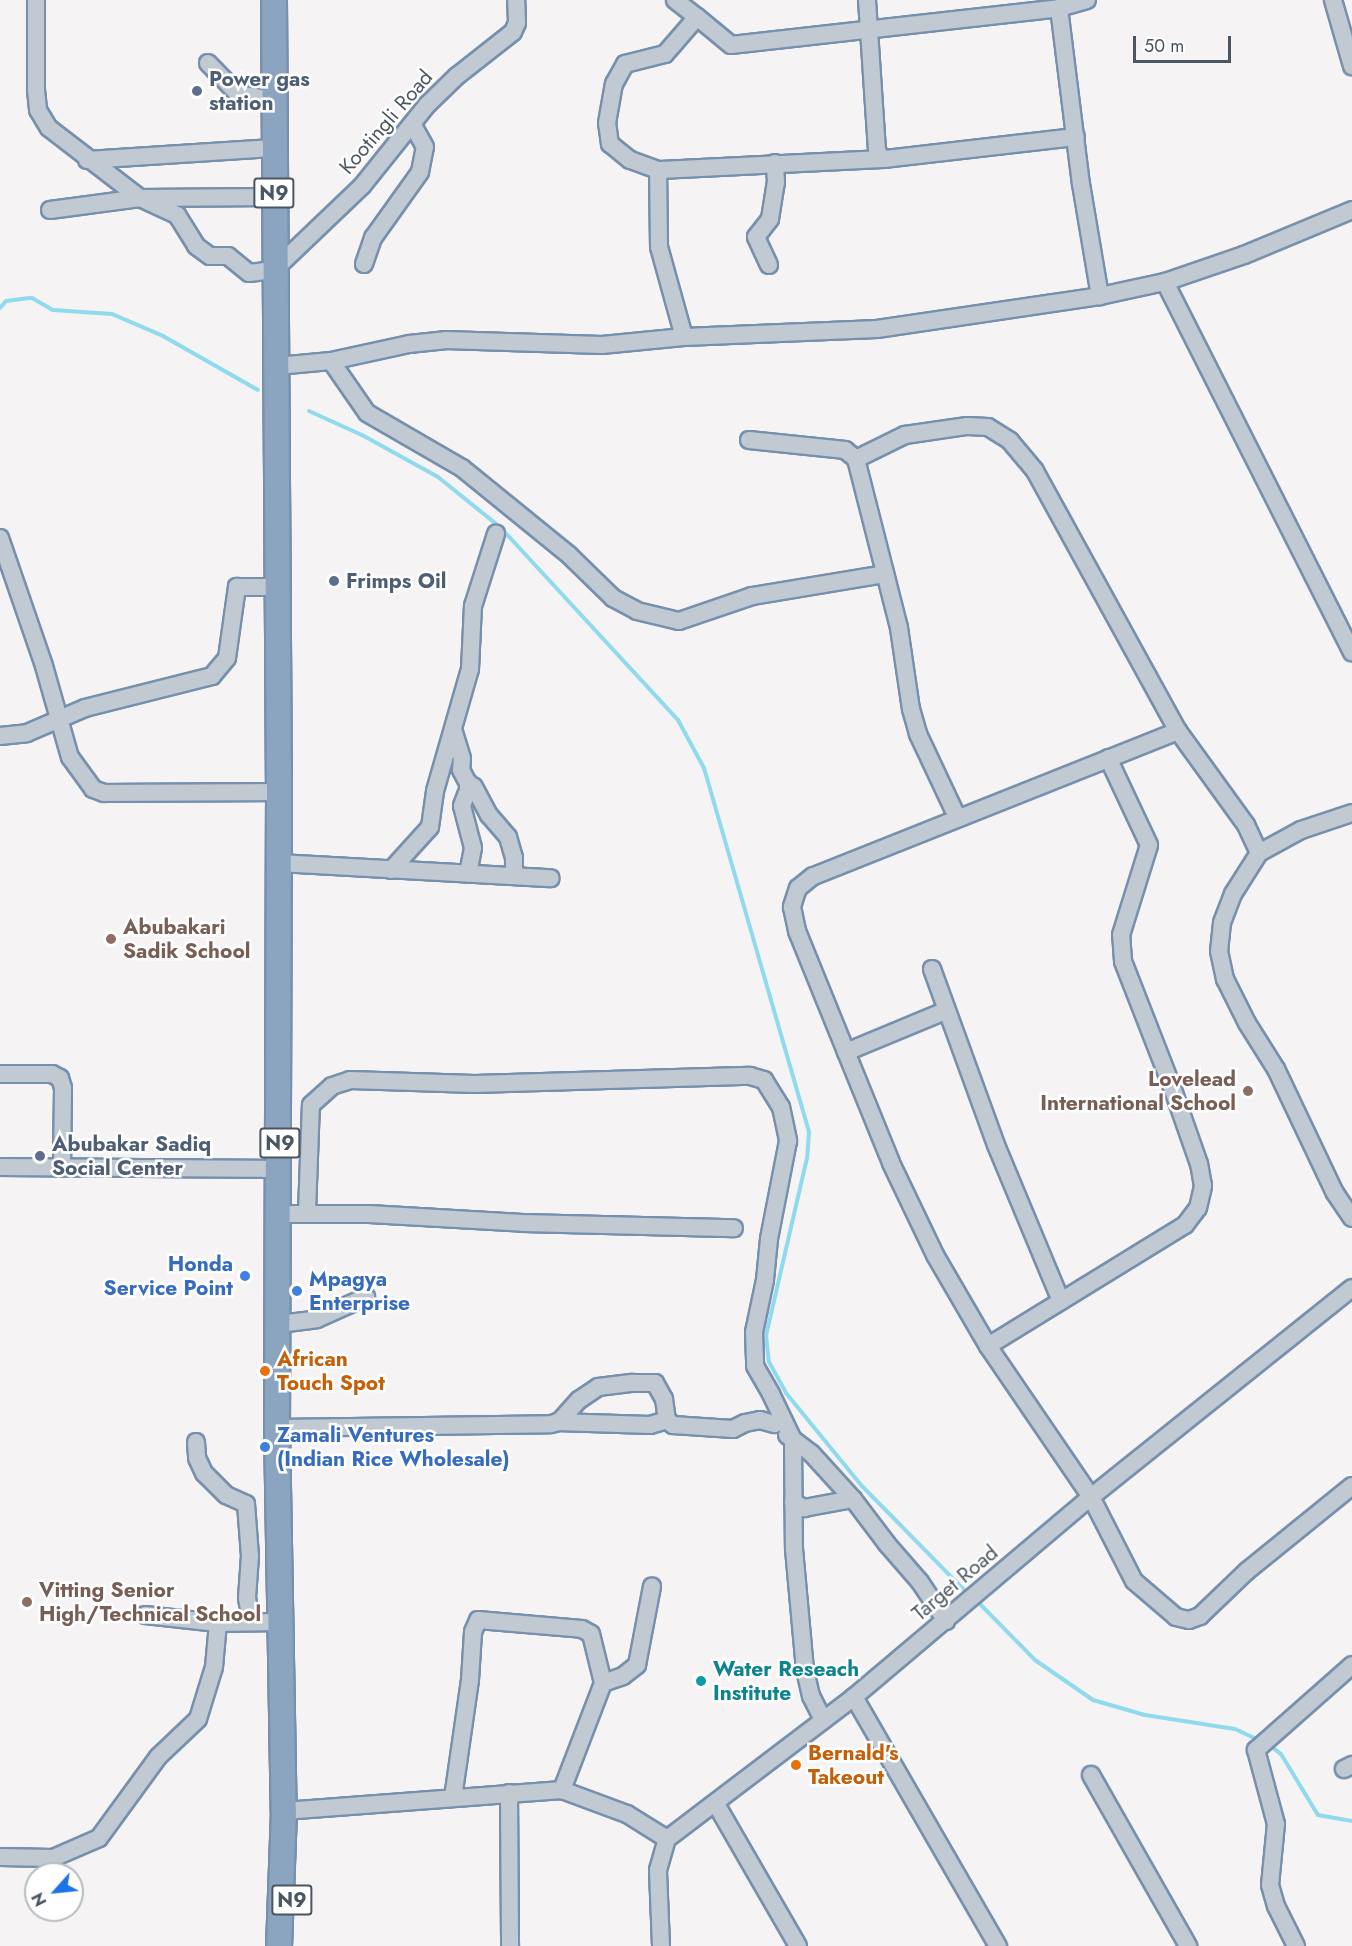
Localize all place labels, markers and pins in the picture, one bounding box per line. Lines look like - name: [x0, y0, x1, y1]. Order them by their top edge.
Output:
- place label: Power gas station: [209, 66, 310, 116]
- marker: Power gas station: [190, 84, 204, 98]
- place label: Frimps Oil: [346, 568, 446, 594]
- marker: Frimps Oil: [327, 574, 341, 588]
- place label: Abubakari Sadik School: [123, 914, 251, 964]
- marker: Abubakari Sadik School: [104, 932, 118, 946]
- place label: Lovelead International School: [1040, 1066, 1236, 1116]
- marker: Lovelead International School: [1241, 1084, 1255, 1098]
- place label: Abubakar Sadiq Social Center: [52, 1131, 211, 1181]
- marker: Abubakar Sadiq Social Center: [33, 1149, 47, 1163]
- place label: Honda Service Point: [104, 1251, 233, 1301]
- place label: Mpagya Enterprise: [309, 1266, 410, 1316]
- marker: Honda Service Point: [238, 1269, 252, 1283]
- marker: Mpagya Enterprise: [290, 1284, 304, 1298]
- place label: African Touch Spot: [277, 1346, 385, 1396]
- marker: African Touch Spot: [258, 1364, 272, 1378]
- place label: Zamali Ventures (Indian Rice Wholesale): [277, 1422, 510, 1472]
- marker: Zamali Ventures (Indian Rice Wholesale): [258, 1440, 272, 1454]
- place label: Vitting Senior High/Technical School: [39, 1577, 261, 1627]
- marker: Vitting Senior High/Technical School: [20, 1595, 34, 1609]
- place label: Water Reseach Institute: [713, 1656, 859, 1706]
- marker: Water Reseach Institute: [694, 1674, 708, 1688]
- place label: Bernald's Takeout: [808, 1740, 899, 1790]
- marker: Bernald's Takeout: [789, 1758, 803, 1772]

